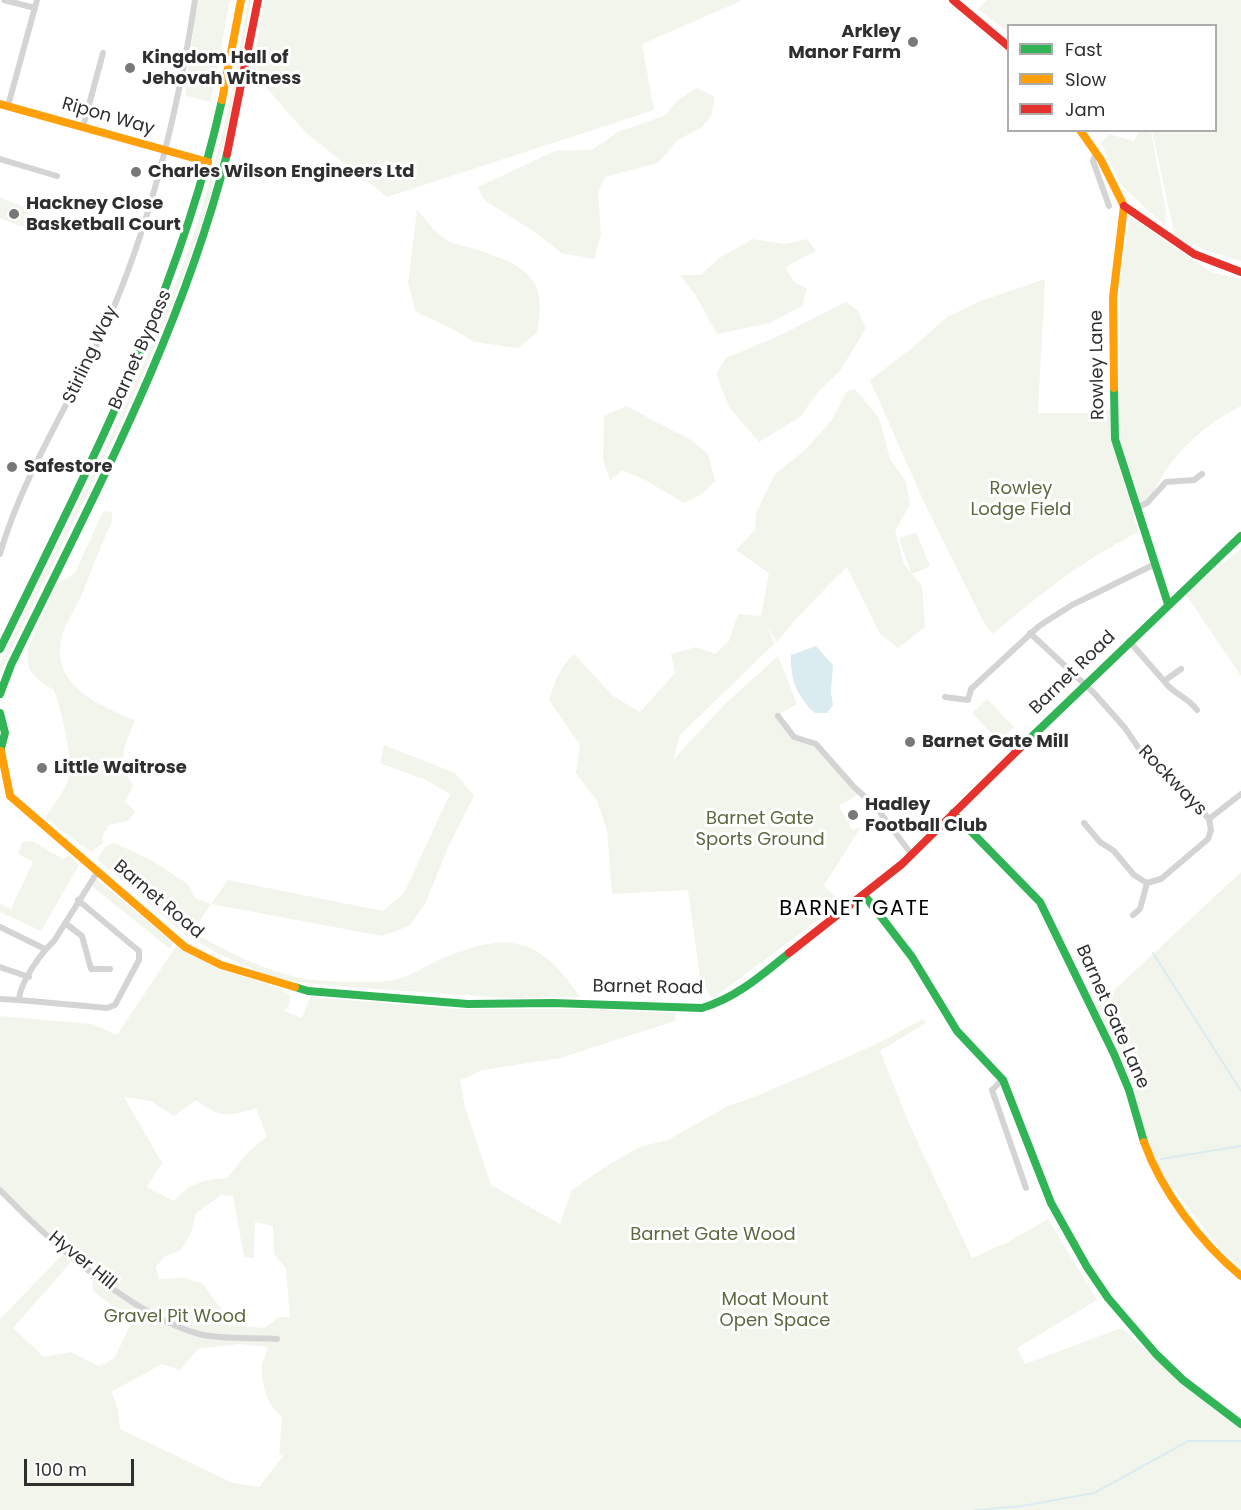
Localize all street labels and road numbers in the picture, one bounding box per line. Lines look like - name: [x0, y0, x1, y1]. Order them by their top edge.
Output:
- street label: Ripon Way: [59, 93, 157, 141]
- street label: Barnet Bypass: [105, 287, 177, 413]
- street label: Stirling Way: [59, 303, 123, 407]
- street label: Rowley Lane: [1086, 310, 1110, 420]
- street label: Barnet Road: [1026, 627, 1120, 719]
- street label: Rockways: [1133, 741, 1211, 821]
- street label: Barnet Road: [109, 856, 207, 944]
- street label: Barnet Gate Lane: [1071, 942, 1153, 1092]
- street label: Barnet Road: [592, 976, 704, 1000]
- street label: Hyver Hill: [44, 1227, 120, 1295]

